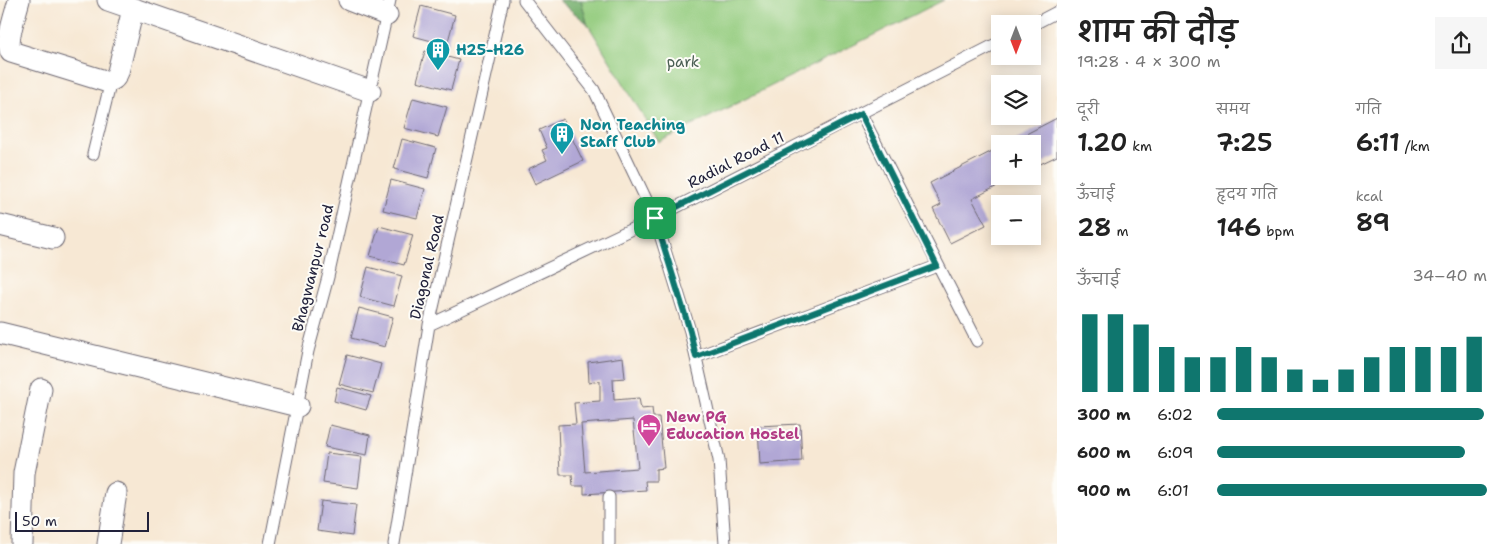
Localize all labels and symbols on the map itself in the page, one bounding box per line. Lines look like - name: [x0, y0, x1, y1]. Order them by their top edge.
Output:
- north arrow: [991, 15, 1041, 65]
- building icon: H25-H26: [425, 37, 451, 71]
- place label: H25-H26: [456, 40, 524, 60]
- park label: park: [667, 52, 699, 72]
- place label: Non Teaching Staff Club: [580, 115, 686, 152]
- building icon: Non Teaching Staff Club: [549, 121, 575, 155]
- street label: Radial Road 11: [684, 127, 788, 193]
- pin: [634, 197, 676, 239]
- street label: Bhagwanpur road: [287, 202, 339, 334]
- street label: Diagonal Road: [405, 212, 449, 321]
- place label: New PG Education Hostel: [666, 407, 799, 444]
- hotel icon: New PG Education Hostel: [636, 413, 662, 447]
- scale bar: [15, 509, 149, 532]

